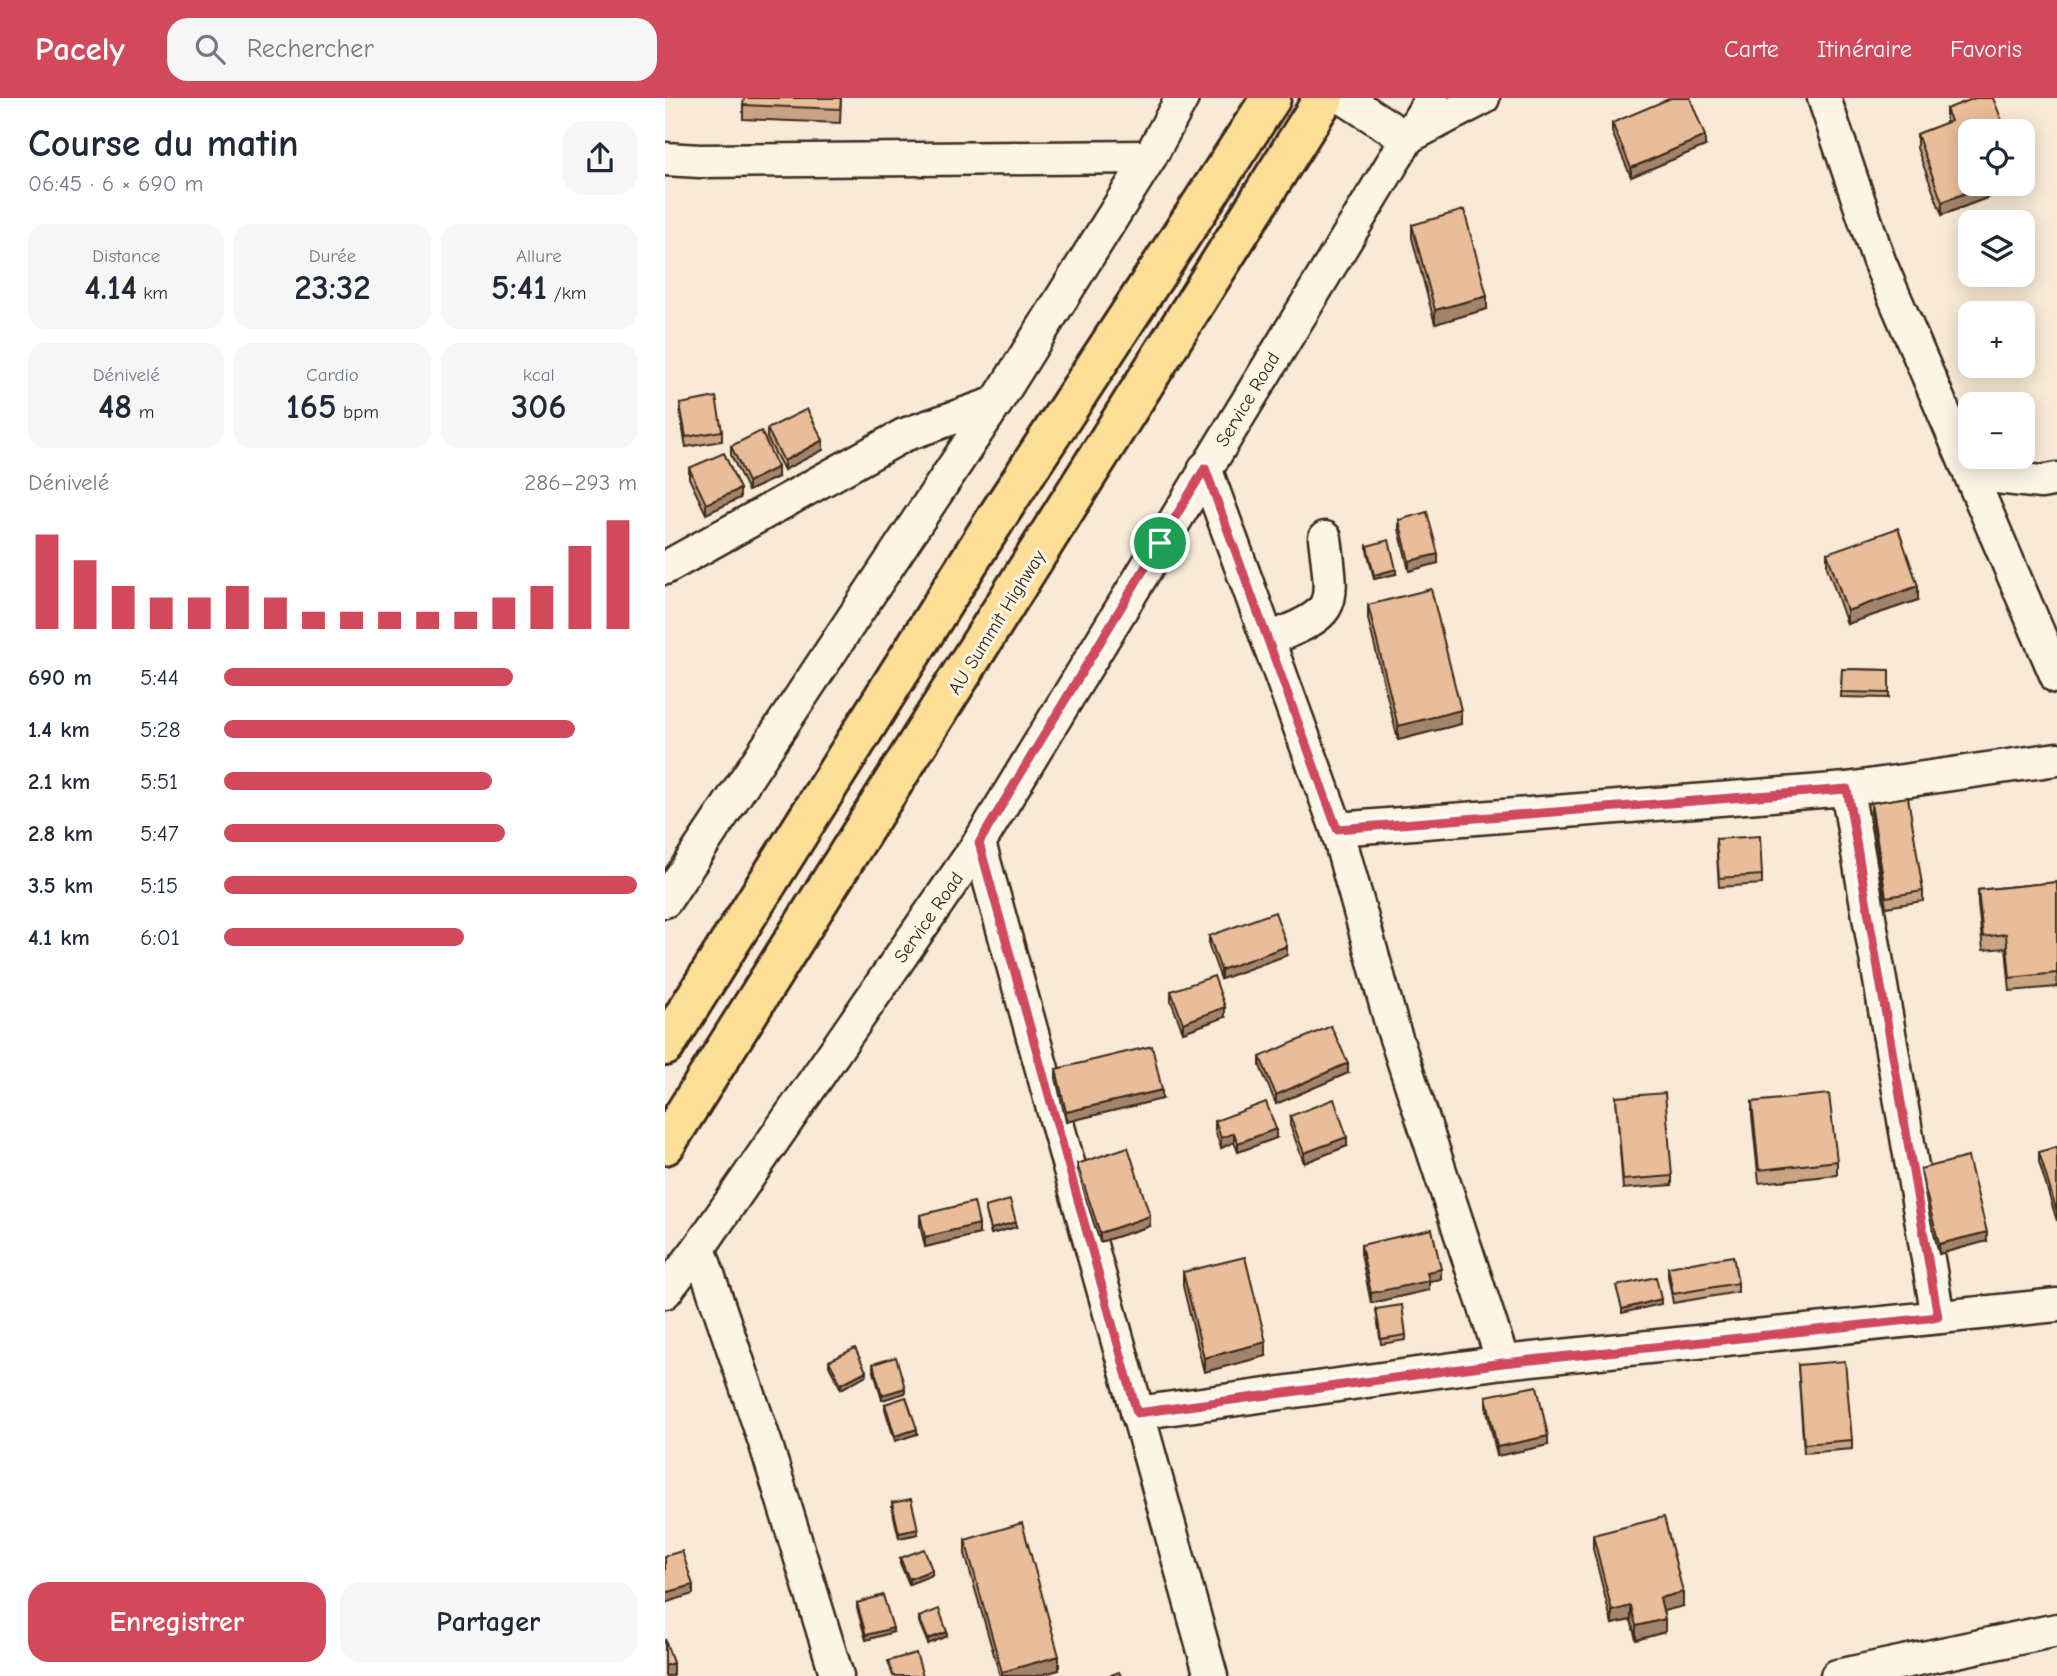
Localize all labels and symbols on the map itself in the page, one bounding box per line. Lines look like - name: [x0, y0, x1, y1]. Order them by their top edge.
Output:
- street label: Service Road: [1211, 348, 1285, 451]
- pin: [1130, 513, 1190, 573]
- street label: AU Summit Highway: [944, 546, 1050, 699]
- street label: Service Road: [889, 868, 968, 967]

